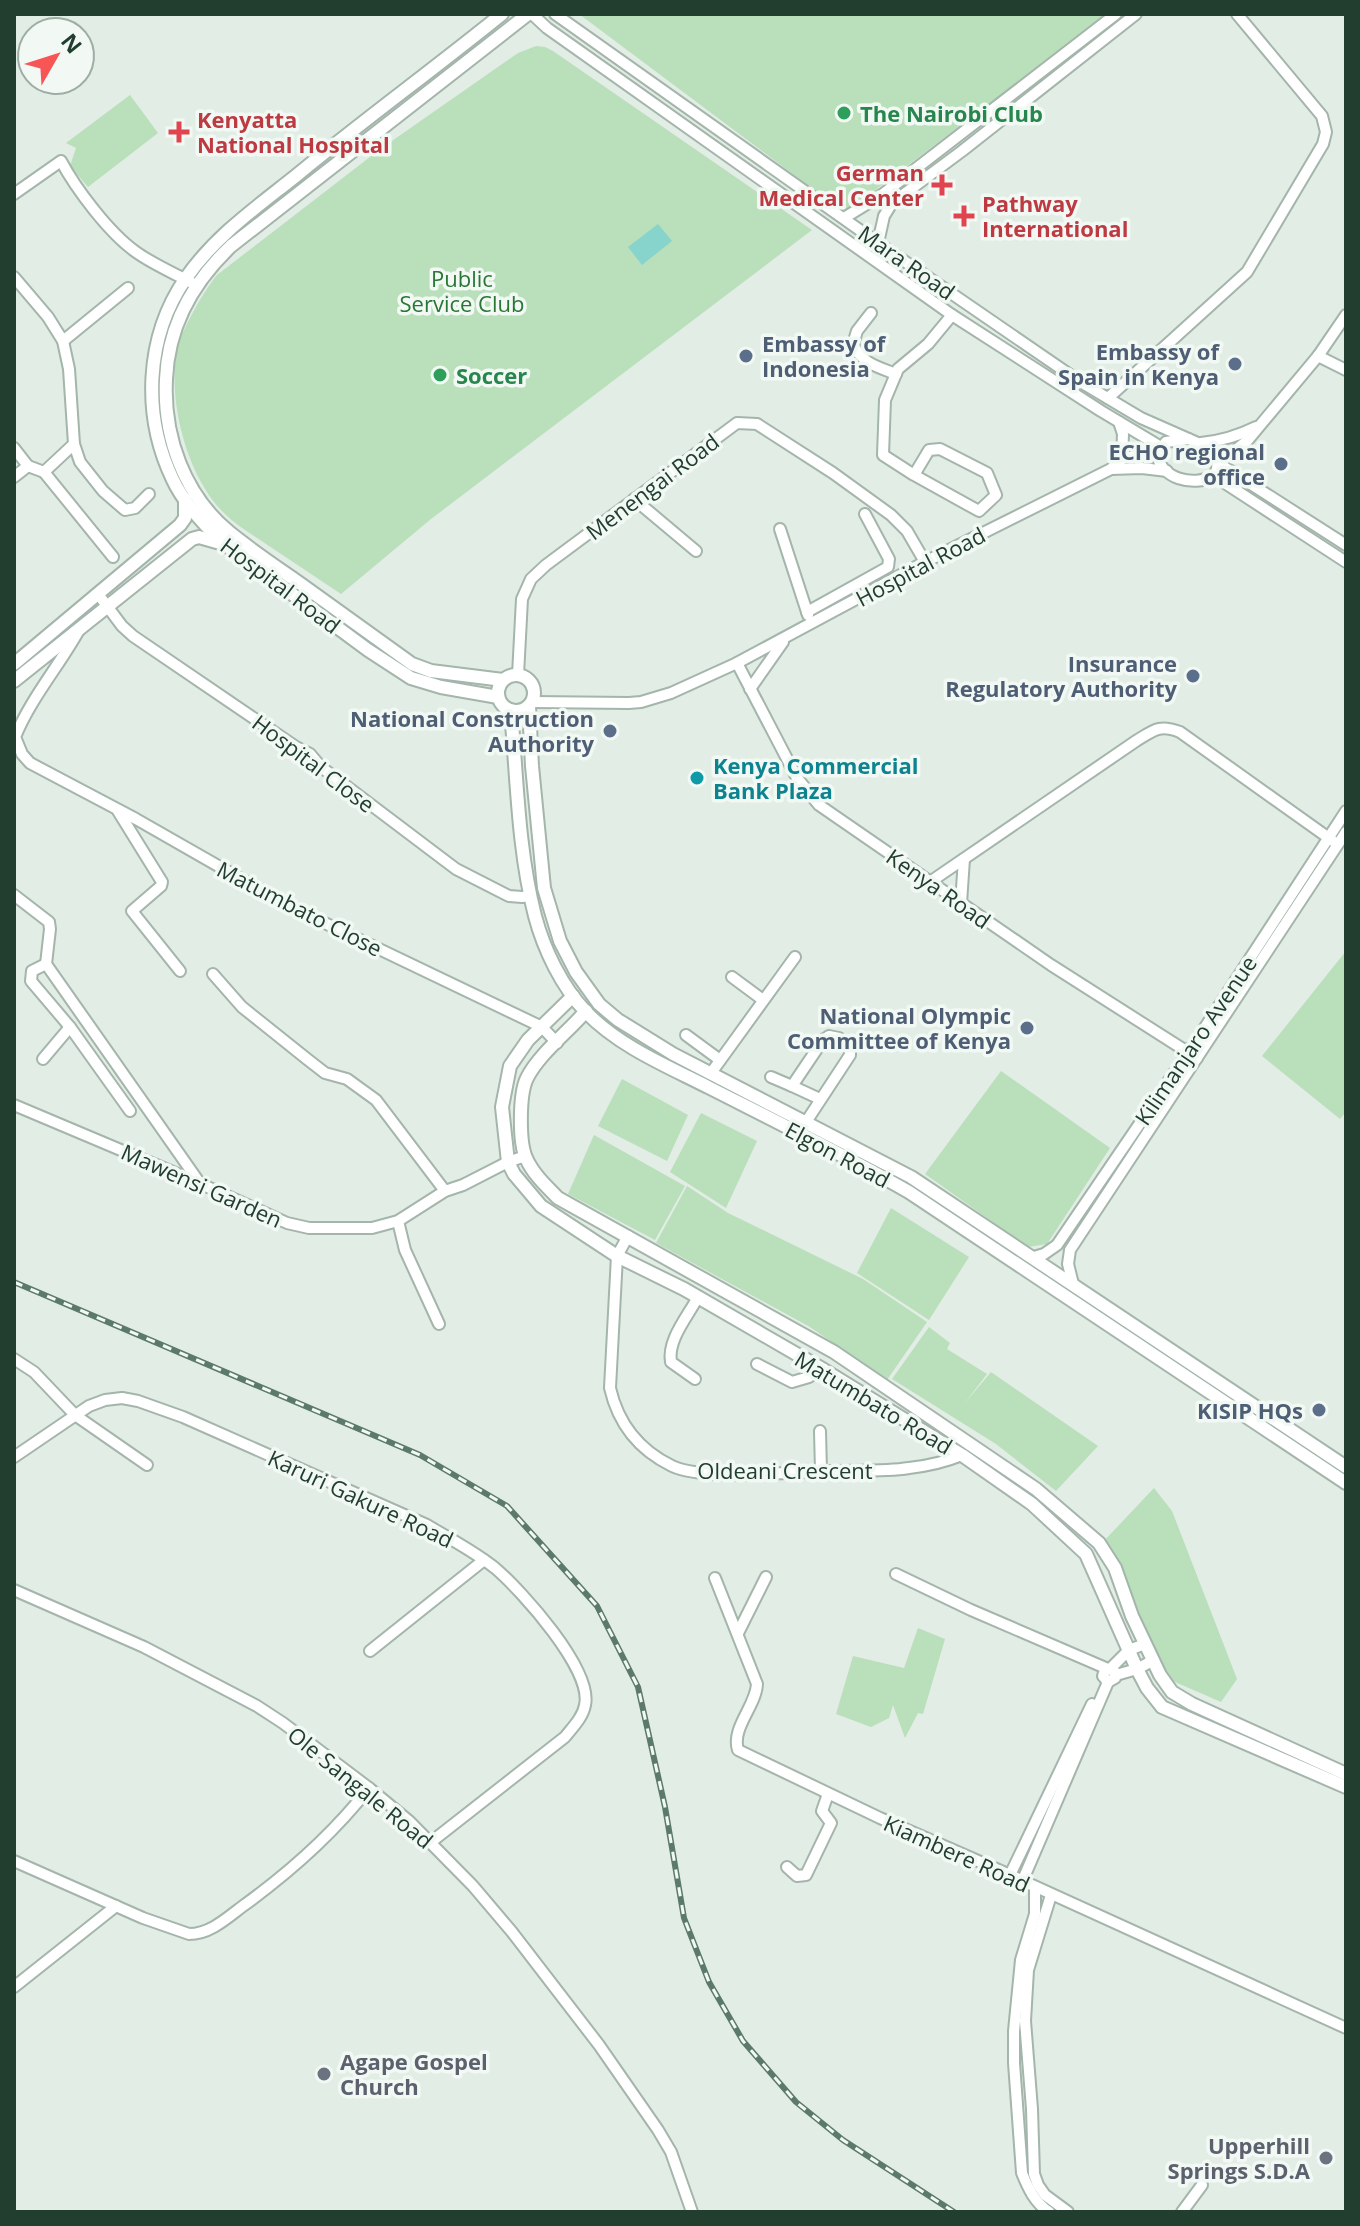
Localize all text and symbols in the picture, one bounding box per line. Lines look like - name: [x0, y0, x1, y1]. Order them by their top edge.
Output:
- north arrow: [16, 16, 96, 96]
- text: N: [55, 26, 90, 59]
- place label: The Nairobi Club: [860, 98, 1043, 128]
- place label: Kenyatta National Hospital: [197, 104, 390, 159]
- marker: The Nairobi Club: [835, 104, 853, 122]
- marker: Kenyatta National Hospital: [168, 121, 190, 143]
- place label: German Medical Center: [759, 157, 924, 212]
- marker: German Medical Center: [931, 174, 953, 196]
- place label: Pathway International: [982, 188, 1128, 243]
- marker: Pathway International: [953, 205, 975, 227]
- street label: Mara Road: [853, 218, 961, 306]
- park label: Public Service Club: [400, 263, 524, 318]
- place label: Embassy of Indonesia: [762, 328, 887, 383]
- place label: Embassy of Spain in Kenya: [1058, 336, 1220, 391]
- marker: Embassy of Indonesia: [737, 347, 755, 365]
- marker: Embassy of Spain in Kenya: [1226, 355, 1244, 373]
- place label: Soccer: [456, 360, 527, 390]
- marker: Soccer: [431, 366, 449, 384]
- street label: Menengai Road: [579, 426, 725, 546]
- place label: ECHO regional office: [1108, 436, 1265, 491]
- marker: ECHO regional office: [1272, 455, 1290, 473]
- street label: Hospital Road: [850, 519, 990, 613]
- street label: Hospital Road: [215, 530, 347, 640]
- place label: Insurance Regulatory Authority: [945, 648, 1177, 703]
- marker: Insurance Regulatory Authority: [1184, 667, 1202, 685]
- place label: National Construction Authority: [350, 703, 594, 758]
- street label: Hospital Close: [247, 707, 381, 819]
- marker: National Construction Authority: [601, 722, 619, 740]
- place label: Kenya Commercial Bank Plaza: [713, 750, 918, 805]
- marker: Kenya Commercial Bank Plaza: [688, 769, 706, 787]
- street label: Kenya Road: [881, 841, 997, 935]
- street label: Matumbato Close: [212, 853, 388, 963]
- street label: Kilimanjaro Avenue: [1127, 949, 1263, 1131]
- place label: National Olympic Committee of Kenya: [787, 1000, 1011, 1055]
- marker: National Olympic Committee of Kenya: [1018, 1019, 1036, 1037]
- street label: Elgon Road: [780, 1114, 896, 1194]
- street label: Mawensi Garden: [117, 1136, 287, 1234]
- street label: Matumbato Road: [790, 1343, 958, 1461]
- place label: KISIP HQs: [1197, 1395, 1303, 1425]
- marker: KISIP HQs: [1310, 1401, 1328, 1419]
- street label: Karuri Gakure Road: [263, 1442, 459, 1554]
- street label: Oldeani Crescent: [697, 1455, 873, 1485]
- street label: Ole Sangale Road: [282, 1719, 440, 1855]
- street label: Kiambere Road: [879, 1807, 1035, 1899]
- place label: Agape Gospel Church: [340, 2046, 488, 2101]
- marker: Agape Gospel Church: [315, 2065, 333, 2083]
- place label: Upperhill Springs S.D.A: [1168, 2130, 1311, 2185]
- marker: Upperhill Springs S.D.A: [1317, 2149, 1335, 2167]

